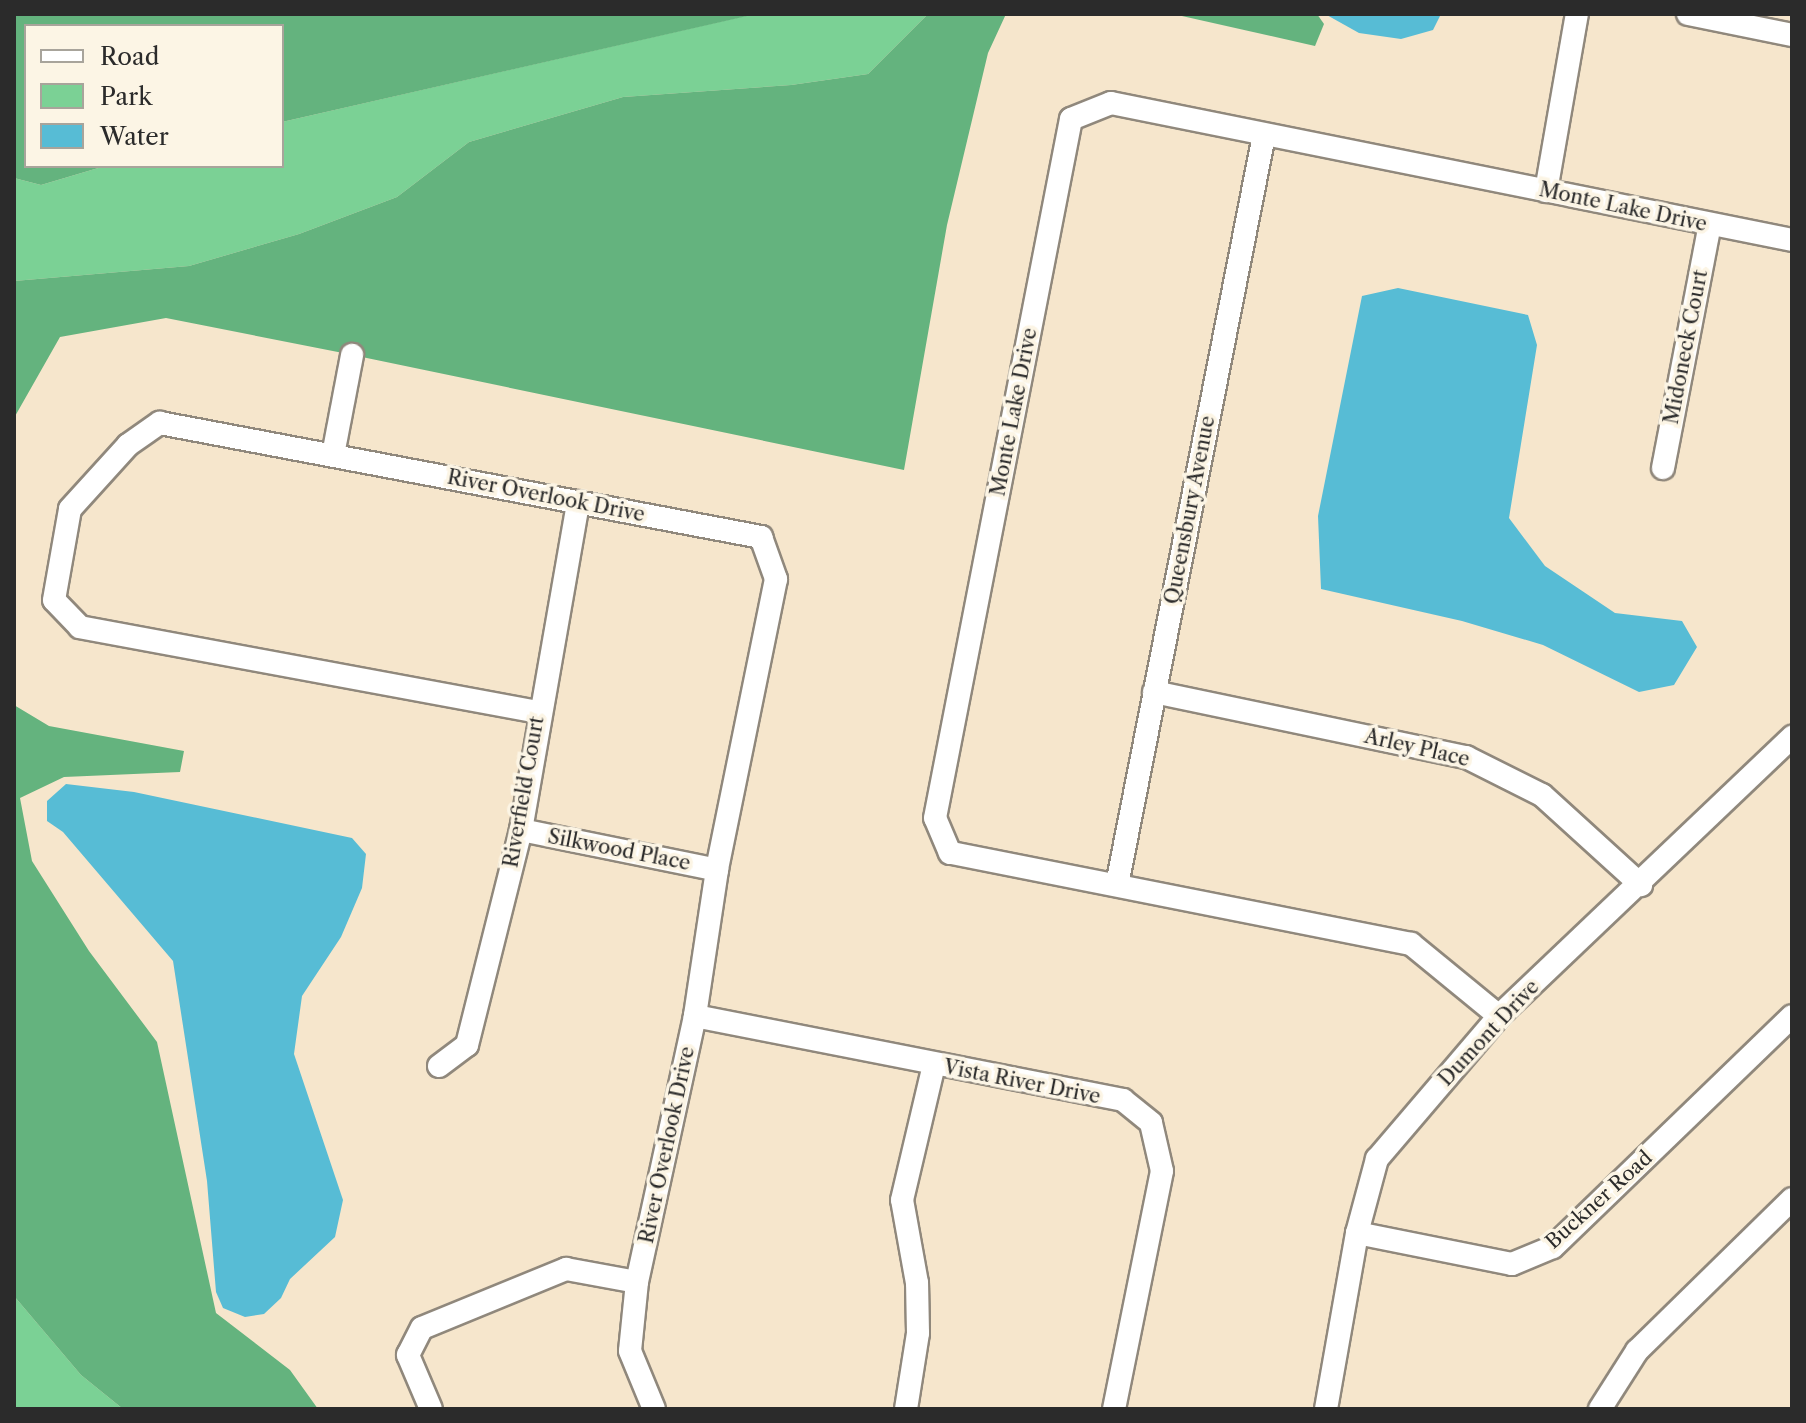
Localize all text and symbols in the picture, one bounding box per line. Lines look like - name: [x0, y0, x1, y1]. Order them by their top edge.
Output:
- legend: [24, 24, 284, 168]
- text: Road: [100, 42, 159, 71]
- text: Park: [100, 82, 152, 111]
- text: Water: [100, 122, 169, 151]
- street label: Monte Lake Drive: [1537, 177, 1709, 237]
- street label: Midoneck Court: [1659, 267, 1713, 427]
- street label: Monte Lake Drive: [986, 326, 1042, 498]
- street label: Queensbury Avenue: [1160, 413, 1220, 607]
- street label: River Overlook Drive: [445, 465, 647, 527]
- street label: Riverfield Court: [499, 715, 549, 869]
- street label: Arley Place: [1362, 724, 1472, 772]
- street label: Silkwood Place: [546, 824, 692, 876]
- street label: Dumont Drive: [1434, 975, 1544, 1091]
- street label: River Overlook Drive: [634, 1044, 700, 1246]
- street label: Vista River Drive: [941, 1055, 1103, 1109]
- street label: Buckner Road: [1541, 1146, 1657, 1254]

